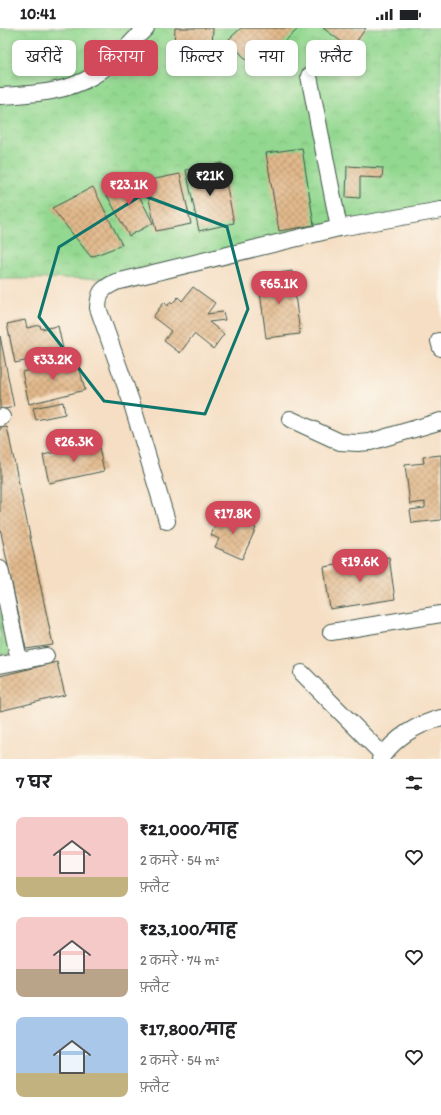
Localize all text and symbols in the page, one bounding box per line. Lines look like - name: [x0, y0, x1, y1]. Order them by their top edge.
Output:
- text: 10:41: [20, 5, 56, 23]
- chip: खरीदें: [12, 40, 76, 76]
- chip: किराया: [84, 40, 158, 76]
- chip: फ़िल्टर: [166, 40, 237, 76]
- chip: नया: [245, 40, 298, 76]
- chip: फ़्लैट: [306, 40, 366, 76]
- pin: ₹21K: [186, 163, 234, 197]
- text: ₹21K: [196, 168, 224, 183]
- pin: ₹23.1K: [96, 172, 162, 206]
- text: ₹23.1K: [110, 177, 148, 192]
- pin: ₹65.1K: [246, 271, 312, 305]
- text: ₹65.1K: [260, 276, 298, 291]
- pin: ₹33.2K: [20, 347, 86, 381]
- text: ₹33.2K: [34, 352, 72, 367]
- pin: ₹26.3K: [41, 429, 107, 463]
- text: ₹26.3K: [55, 434, 93, 449]
- pin: ₹17.8K: [200, 501, 266, 535]
- text: ₹17.8K: [214, 506, 252, 521]
- pin: ₹19.6K: [327, 549, 393, 583]
- text: ₹19.6K: [341, 554, 379, 569]
- text: 7 घर: [16, 772, 51, 792]
- icon: filters: [403, 772, 425, 794]
- text: ₹21,000/माह: [140, 819, 238, 839]
- icon: home: [48, 833, 96, 881]
- icon: heart: [403, 846, 425, 868]
- text: 2 कमरे · 54 m²: [140, 853, 220, 868]
- text: फ़्लैट: [140, 880, 170, 895]
- text: ₹23,100/माह: [140, 919, 236, 939]
- icon: home: [48, 933, 96, 981]
- icon: heart: [403, 946, 425, 968]
- text: 2 कमरे · 74 m²: [140, 953, 219, 968]
- text: फ़्लैट: [140, 980, 170, 995]
- text: ₹17,800/माह: [140, 1019, 236, 1039]
- icon: home: [48, 1033, 96, 1081]
- icon: heart: [403, 1046, 425, 1068]
- text: 2 कमरे · 54 m²: [140, 1053, 220, 1068]
- text: फ़्लैट: [140, 1080, 170, 1095]

